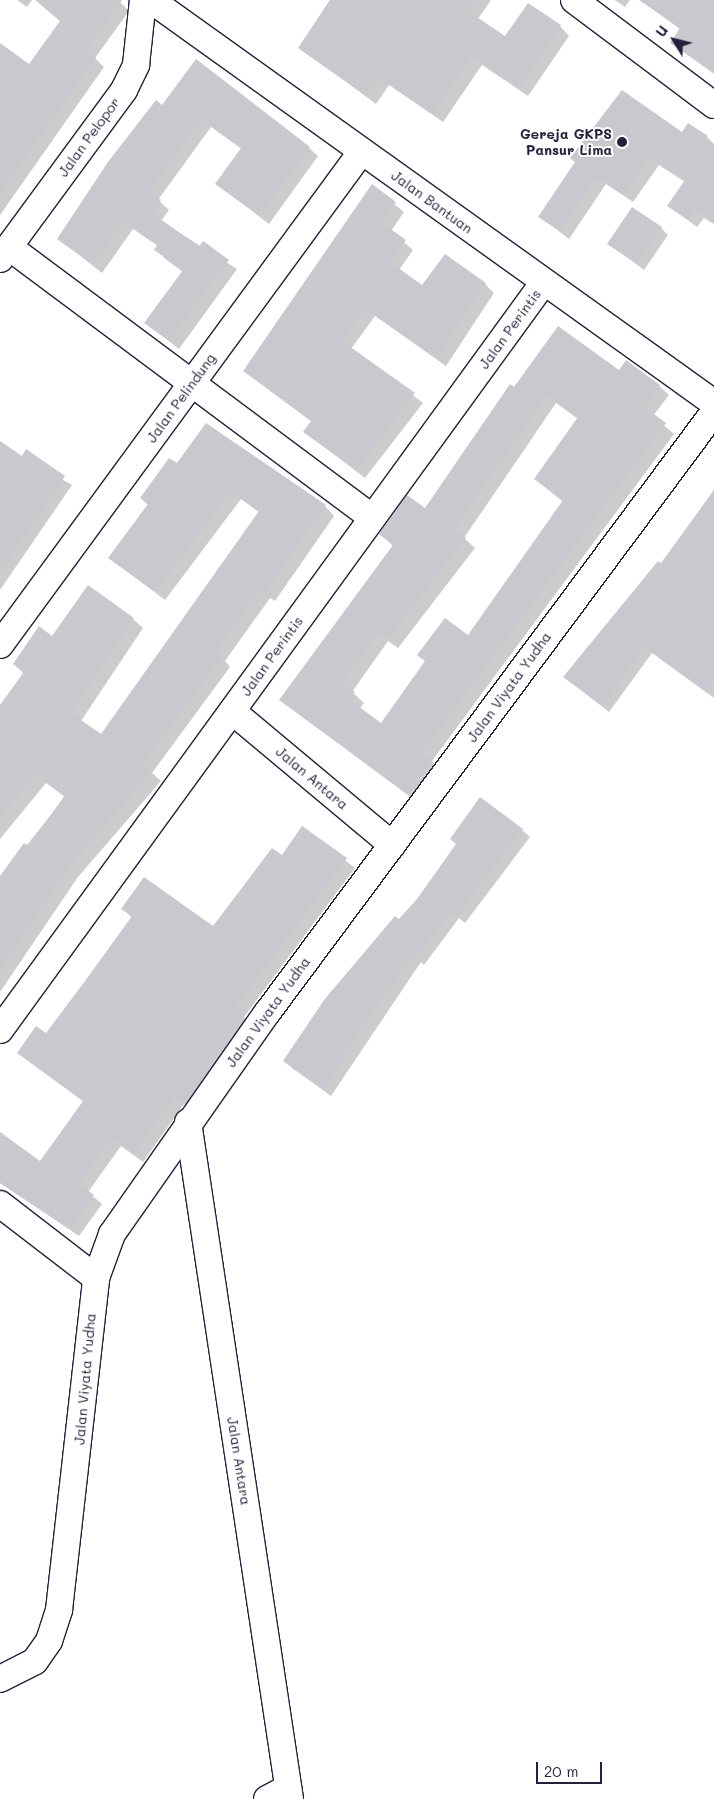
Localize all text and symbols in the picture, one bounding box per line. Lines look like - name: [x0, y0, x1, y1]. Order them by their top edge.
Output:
- north arrow: [649, 15, 699, 65]
- text: U: [651, 21, 672, 40]
- street label: Jalan Pelopor: [55, 94, 123, 180]
- place label: Gereja GKPS Pansur Lima: [520, 126, 612, 158]
- marker: Gereja GKPS Pansur Lima: [616, 136, 628, 148]
- street label: Jalan Bantuan: [388, 167, 476, 237]
- street label: Jalan Perintis: [475, 286, 545, 372]
- street label: Jalan Pelindung: [143, 350, 219, 446]
- street label: Jalan Perintis: [237, 613, 307, 699]
- street label: Jalan Viyata Yudha: [463, 629, 555, 745]
- street label: Jalan Antara: [273, 743, 351, 813]
- street label: Jalan Viyata Yudha: [222, 954, 314, 1070]
- street label: Jalan Viyata Yudha: [71, 1313, 99, 1445]
- street label: Jalan Antara: [224, 1416, 254, 1506]
- scale bar: [539, 1752, 605, 1784]
- text: 20 m: [544, 1761, 578, 1781]

